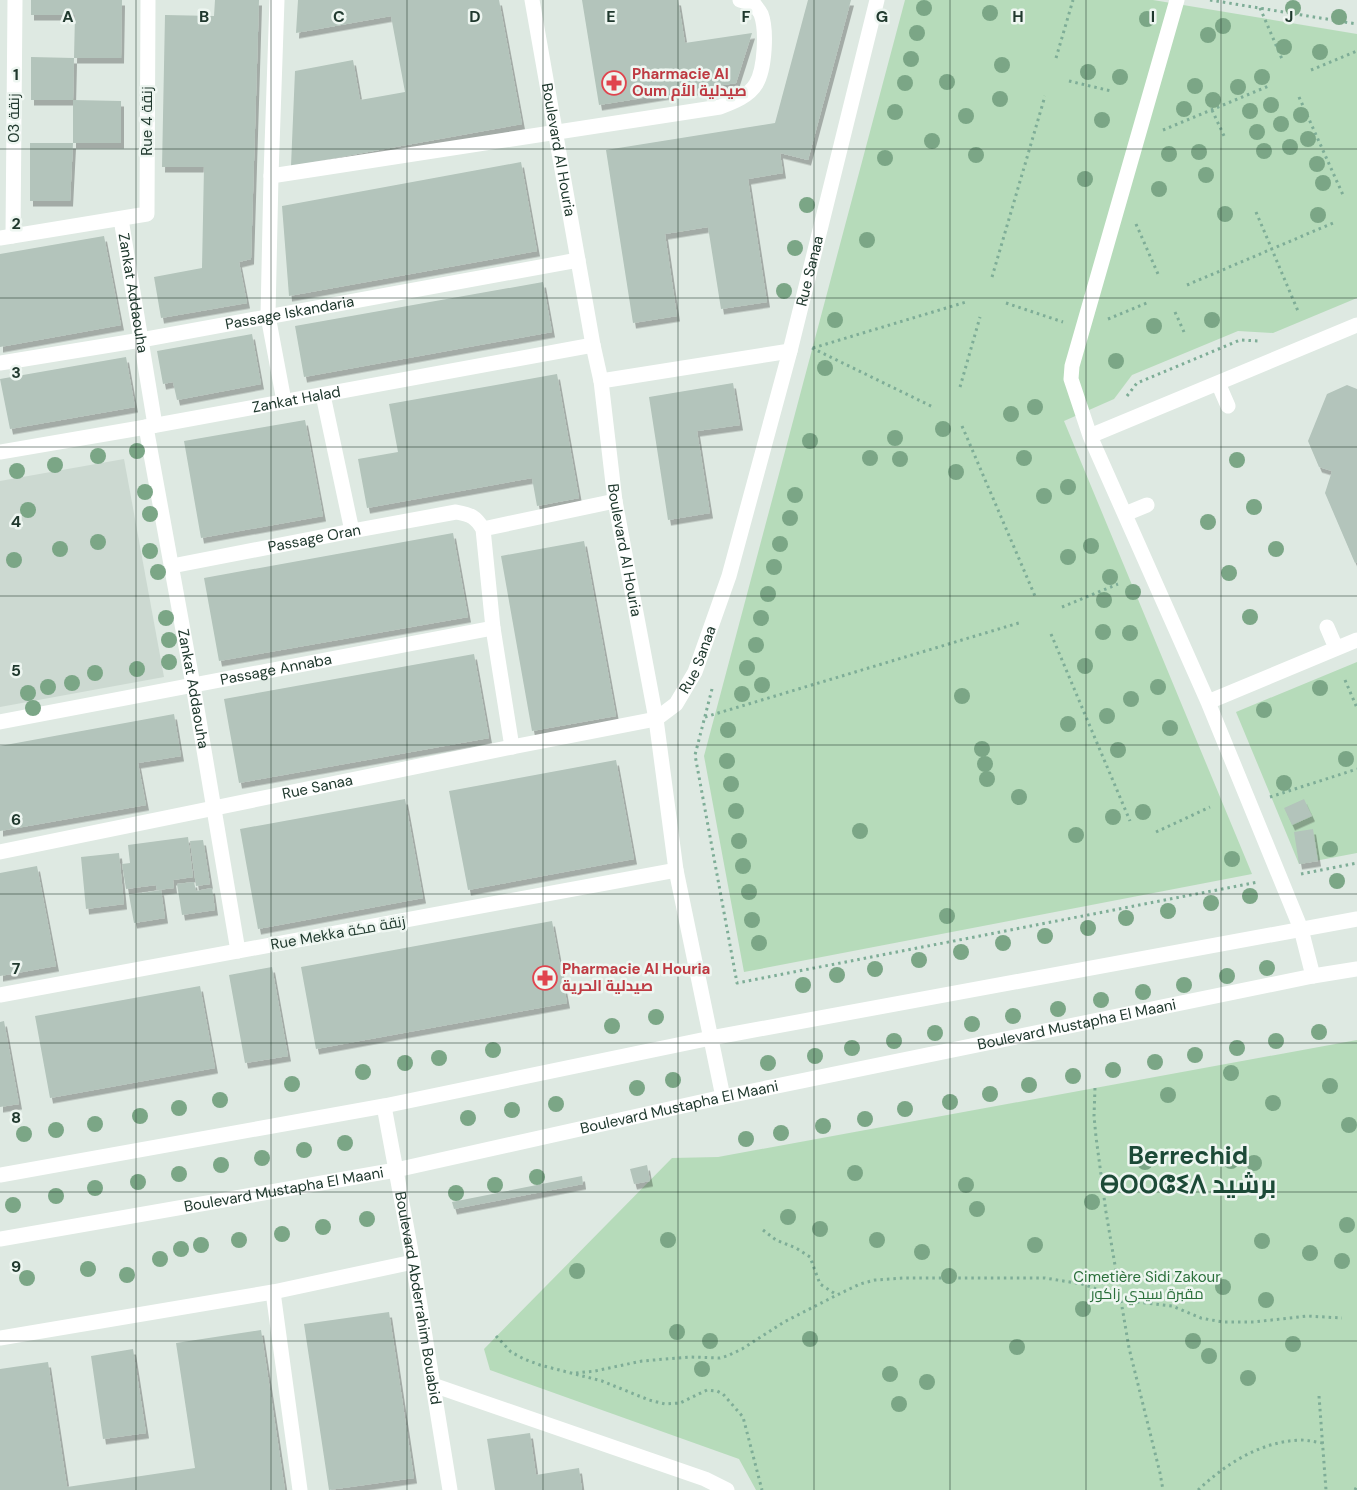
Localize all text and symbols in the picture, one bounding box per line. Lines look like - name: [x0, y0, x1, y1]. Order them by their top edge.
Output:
- text: A: [62, 6, 74, 27]
- text: B: [199, 6, 209, 27]
- text: C: [333, 6, 345, 27]
- text: D: [469, 6, 481, 27]
- text: E: [606, 6, 616, 27]
- text: F: [742, 6, 751, 27]
- text: G: [876, 6, 888, 27]
- text: H: [1012, 6, 1024, 27]
- text: I: [1151, 6, 1155, 27]
- text: J: [1285, 6, 1293, 27]
- text: 1: [13, 64, 19, 85]
- place label: Pharmacie Al Oum صيدلية الأم: [632, 64, 747, 101]
- pharmacy icon: Pharmacie Al Oum صيدلية الأم: [601, 70, 627, 96]
- street label: Boulevard Al Houria: [537, 81, 580, 218]
- street label: Rue 4 زنقة: [137, 86, 157, 156]
- street label: زنقة 03: [4, 93, 24, 143]
- text: 2: [11, 213, 21, 234]
- street label: Zankat Addaouha: [113, 232, 153, 354]
- street label: Rue Sanaa: [791, 234, 828, 308]
- street label: Passage Iskandaria: [224, 291, 356, 334]
- text: 3: [11, 362, 21, 383]
- street label: Zankat Halad: [250, 381, 342, 417]
- street label: Boulevard Al Houria: [603, 482, 647, 618]
- text: 4: [11, 511, 21, 532]
- street label: Passage Oran: [266, 520, 362, 557]
- street label: Rue Sanaa: [674, 623, 721, 697]
- street label: Zankat Addaouha: [173, 627, 214, 750]
- street label: Passage Annaba: [218, 649, 334, 690]
- text: 5: [11, 660, 21, 681]
- street label: Rue Sanaa: [280, 770, 355, 804]
- text: 6: [11, 809, 21, 830]
- street label: Rue Mekka زنقة مكة: [269, 911, 407, 955]
- text: 7: [12, 958, 21, 979]
- place label: Pharmacie Al Houria صيدلية الحرية: [562, 959, 710, 996]
- pharmacy icon: Pharmacie Al Houria صيدلية الحرية: [532, 965, 558, 991]
- street label: Boulevard Mustapha El Maani: [976, 994, 1178, 1055]
- street label: Boulevard Mustapha El Maani: [578, 1076, 780, 1139]
- text: 8: [11, 1107, 21, 1128]
- district label: Berrechid ⴱⵔⵔⵛⵉⴷ برشيد: [1100, 1139, 1276, 1201]
- street label: Boulevard Mustapha El Maani: [182, 1162, 385, 1217]
- street label: Boulevard Abderrahim Bouabid: [390, 1190, 446, 1406]
- text: 9: [11, 1256, 21, 1277]
- park label: Cimetière Sidi Zakour مقبرة سيدي زاكور: [1073, 1267, 1221, 1306]

